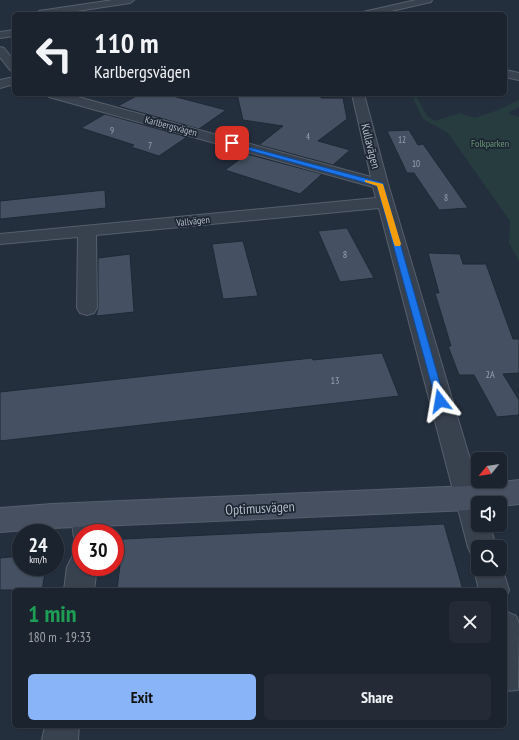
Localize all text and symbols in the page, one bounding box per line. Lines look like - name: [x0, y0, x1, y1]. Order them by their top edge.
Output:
- text: 110 m: [94, 24, 158, 61]
- icon: left: [28, 28, 80, 80]
- text: Karlbergsvägen: [94, 60, 190, 83]
- street label: Karlbergsvägen: [144, 113, 198, 139]
- street label: Kullavägen: [358, 122, 384, 170]
- house number: 9: [110, 125, 114, 136]
- pin: [215, 126, 249, 160]
- house number: 4: [306, 131, 310, 142]
- icon: arrive: [221, 132, 243, 154]
- house number: 12: [398, 134, 406, 145]
- park label: Folkparken: [471, 137, 509, 150]
- house number: 7: [148, 140, 152, 151]
- house number: 10: [412, 158, 420, 169]
- house number: 8: [444, 192, 448, 203]
- street label: Vallvägen: [175, 213, 210, 229]
- house number: 8: [343, 248, 347, 261]
- house number: 2A: [485, 368, 495, 381]
- house number: 13: [331, 374, 340, 387]
- position arrow: [419, 380, 461, 422]
- north arrow: [471, 452, 507, 488]
- map controls: [471, 452, 507, 576]
- button: sound: [471, 496, 507, 532]
- street label: Optimusvägen: [225, 497, 295, 519]
- speed limit sign: 30: [72, 524, 124, 576]
- text: 24: [28, 532, 48, 558]
- button: search: [471, 540, 507, 576]
- text: km/h: [29, 553, 47, 566]
- text: 1 min: [28, 598, 76, 629]
- button: close: [449, 601, 491, 643]
- text: 180 m · 19:33: [28, 629, 91, 646]
- button: Exit: [28, 674, 256, 720]
- button: Share: [264, 674, 491, 720]

